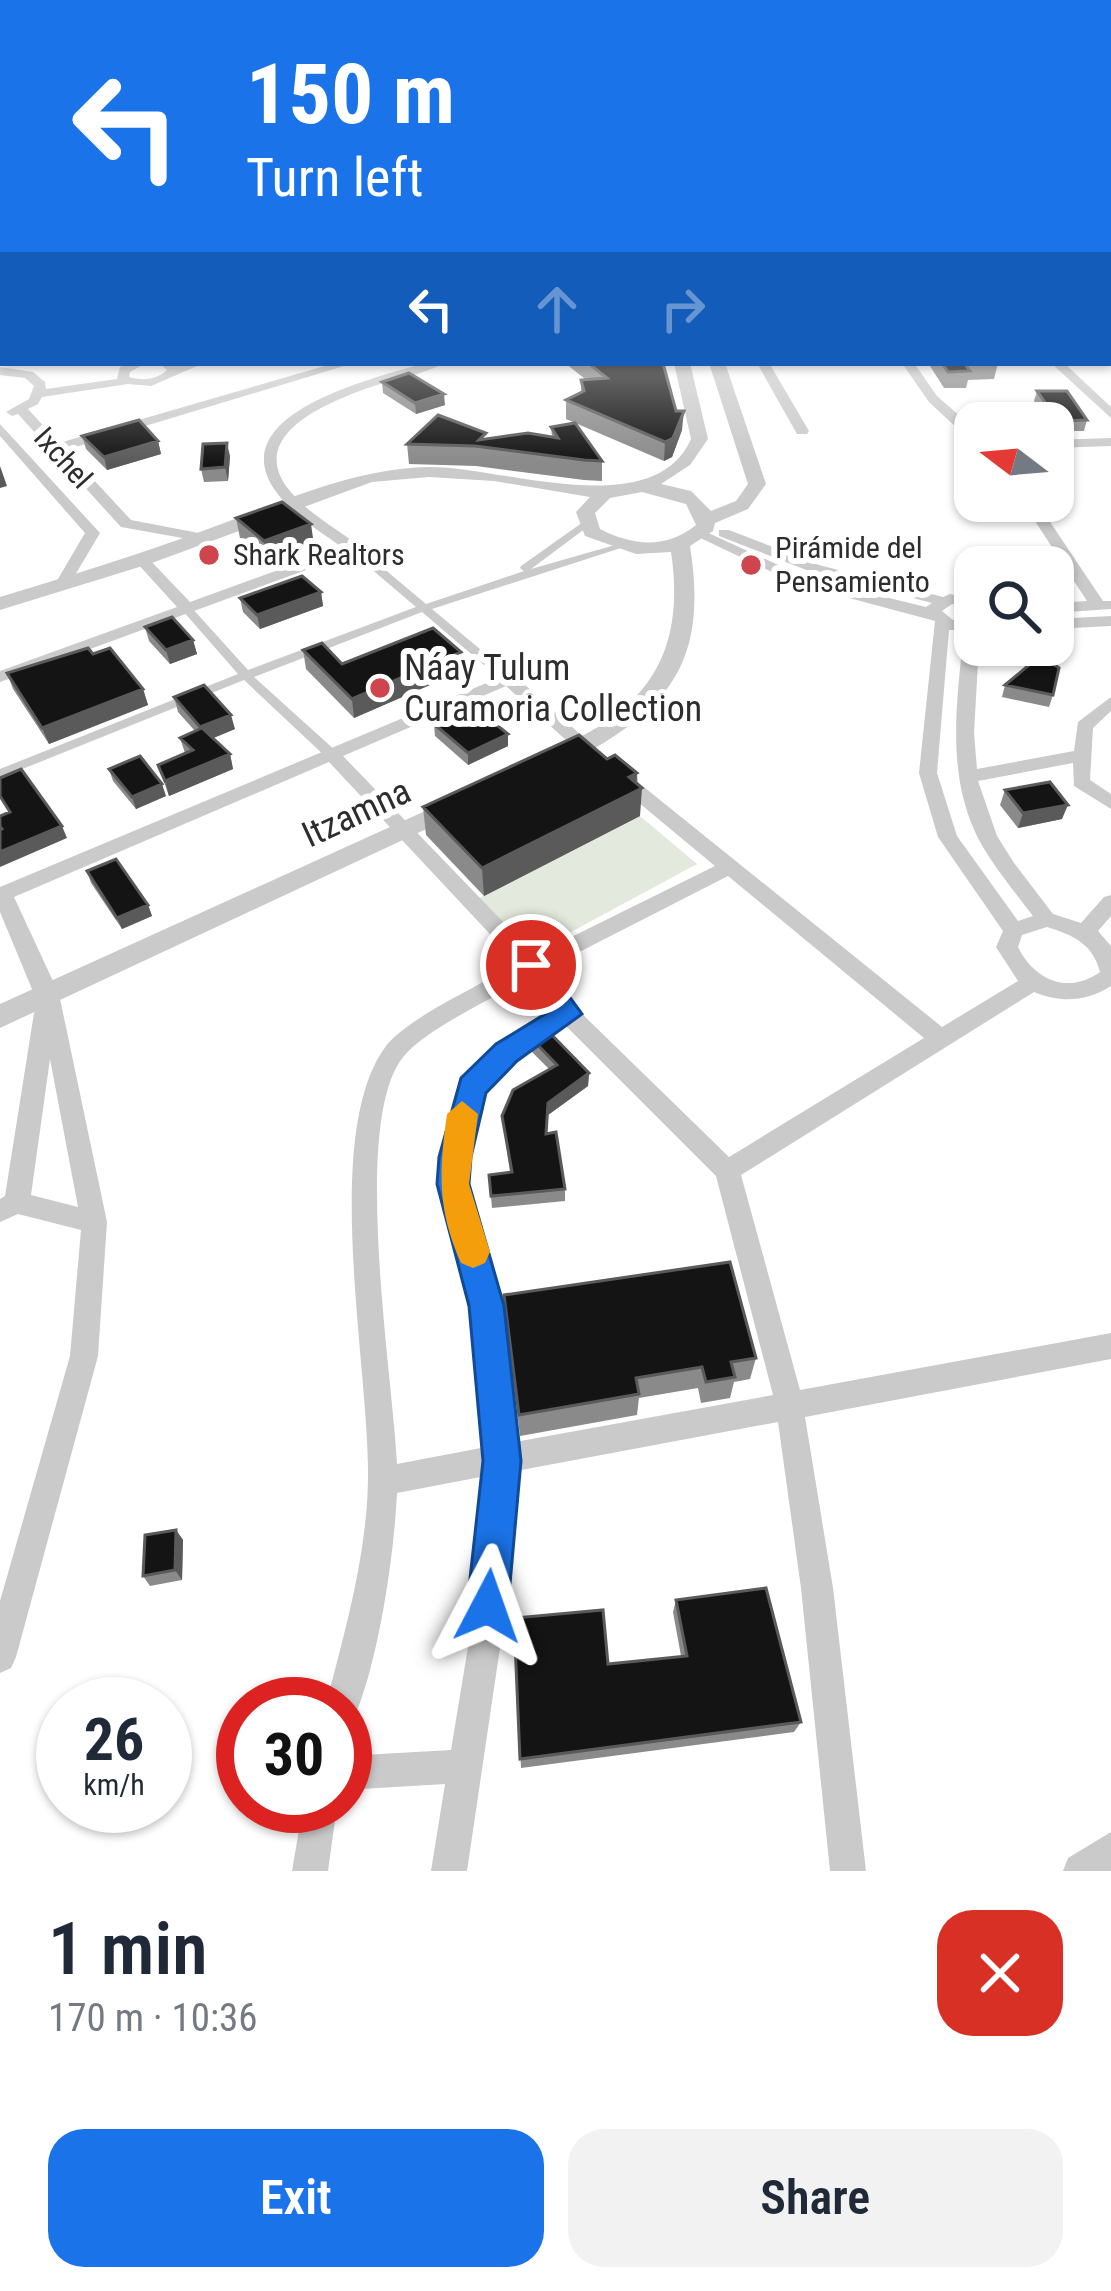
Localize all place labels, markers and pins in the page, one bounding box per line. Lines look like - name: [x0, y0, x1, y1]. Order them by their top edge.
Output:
- place label: Pirámide del Pensamiento: [775, 530, 930, 599]
- place label: Shark Realtors: [233, 537, 405, 572]
- marker: Shark Realtors: [196, 542, 222, 568]
- marker: Pirámide del Pensamiento: [738, 552, 764, 578]
- place label: Náay Tulum Curamoria Collection: [404, 647, 702, 730]
- marker: Náay Tulum Curamoria Collection: [367, 675, 393, 701]
- pin: [480, 914, 582, 1016]

